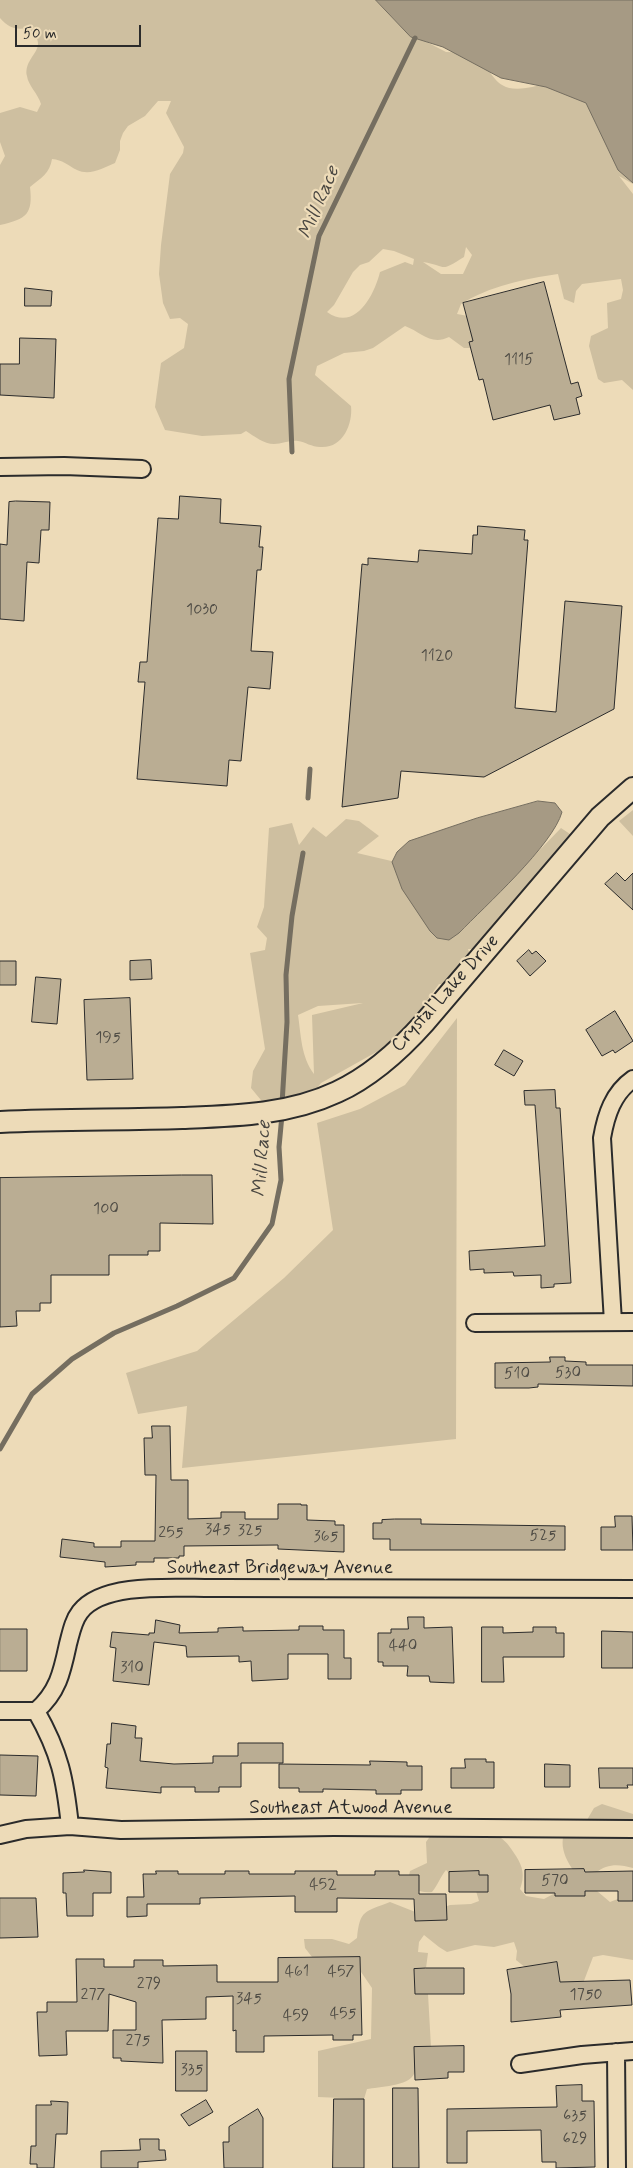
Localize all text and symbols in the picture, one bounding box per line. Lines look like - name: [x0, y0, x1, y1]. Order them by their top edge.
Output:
- scale bar: [18, 15, 144, 47]
- text: 50 m: [23, 24, 57, 44]
- water label: Mill Race: [294, 163, 346, 243]
- house number: 1115: [504, 351, 534, 371]
- house number: 1030: [186, 601, 218, 621]
- house number: 1120: [421, 647, 453, 667]
- street label: Crystal Lake Drive: [387, 931, 505, 1057]
- house number: 195: [95, 1029, 121, 1049]
- water label: Mill Race: [248, 1120, 278, 1198]
- house number: 100: [93, 1200, 119, 1220]
- house number: 530: [555, 1364, 581, 1384]
- house number: 510: [504, 1365, 530, 1385]
- house number: 345: [205, 1521, 231, 1541]
- house number: 325: [238, 1522, 262, 1542]
- house number: 255: [158, 1524, 184, 1544]
- house number: 525: [530, 1527, 556, 1547]
- house number: 365: [314, 1528, 338, 1548]
- street label: Southeast Bridgeway Avenue: [167, 1558, 393, 1580]
- house number: 440: [389, 1637, 417, 1657]
- house number: 310: [120, 1659, 144, 1679]
- street label: Southeast Atwood Avenue: [249, 1798, 453, 1820]
- house number: 570: [541, 1872, 569, 1892]
- house number: 452: [309, 1876, 337, 1896]
- house number: 461: [285, 1963, 309, 1983]
- house number: 457: [328, 1963, 354, 1983]
- house number: 279: [137, 1975, 161, 1995]
- house number: 277: [81, 1986, 105, 2006]
- house number: 1750: [569, 1986, 603, 2006]
- house number: 345: [236, 1990, 262, 2010]
- house number: 455: [330, 2005, 356, 2025]
- house number: 459: [283, 2007, 309, 2027]
- house number: 275: [126, 2032, 150, 2052]
- house number: 335: [181, 2061, 203, 2081]
- house number: 635: [563, 2107, 587, 2127]
- house number: 629: [562, 2130, 588, 2150]

